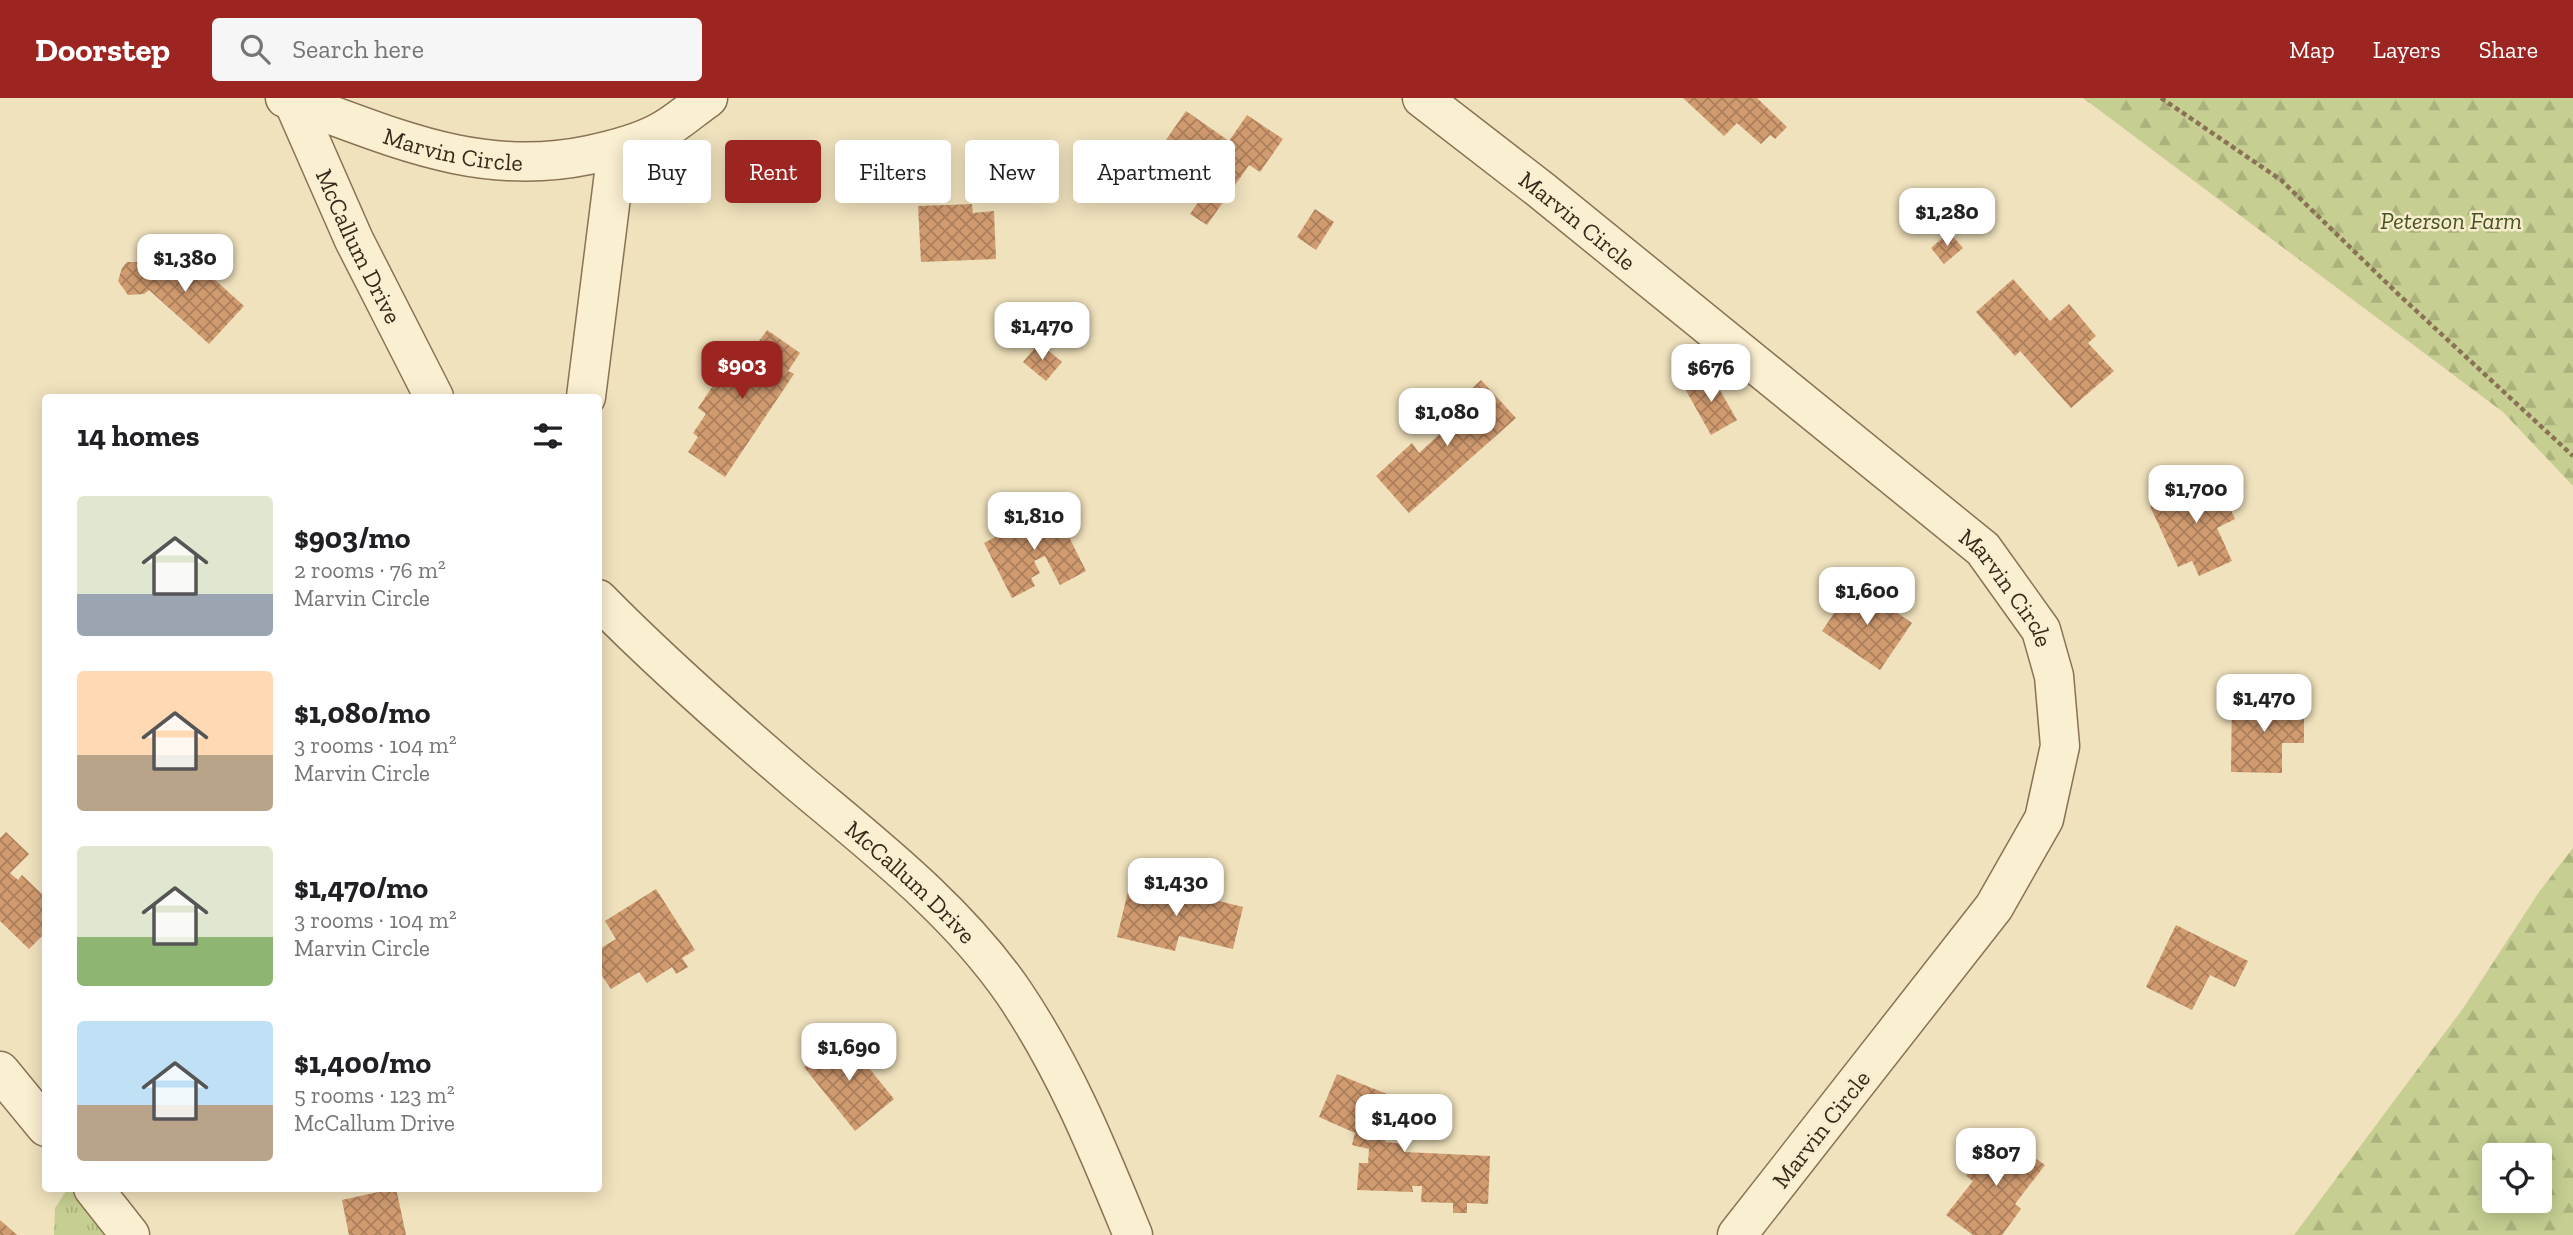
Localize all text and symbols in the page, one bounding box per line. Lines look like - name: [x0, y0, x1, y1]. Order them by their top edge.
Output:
- search box: [212, 18, 702, 81]
- text: Doorstep: [35, 30, 170, 69]
- icon: search: [236, 30, 274, 68]
- text: Search here: [292, 33, 424, 65]
- text: Map: [2289, 35, 2335, 64]
- text: Layers: [2373, 35, 2441, 64]
- text: Share: [2479, 35, 2538, 64]
- street label: Marvin Circle: [380, 120, 523, 176]
- chip: Buy: [623, 140, 711, 203]
- chip: Rent: [725, 140, 821, 203]
- chip: Filters: [835, 140, 951, 203]
- chip: New: [965, 140, 1059, 203]
- chip: Apartment: [1073, 140, 1235, 203]
- street label: McCallum Drive: [310, 164, 408, 328]
- street label: Marvin Circle: [1514, 164, 1642, 276]
- pin: $1,280: [1890, 188, 2004, 248]
- text: $1,280: [1915, 197, 1979, 225]
- park label: Peterson Farm: [2380, 206, 2522, 235]
- pin: $1,380: [128, 234, 242, 294]
- text: $1,380: [153, 243, 217, 271]
- pin: $1,470: [985, 302, 1099, 362]
- text: $1,470: [1011, 311, 1073, 339]
- pin: $903: [701, 342, 783, 401]
- pin: $676: [1670, 344, 1752, 404]
- text: $903: [717, 350, 767, 378]
- text: $676: [1687, 353, 1735, 381]
- pin: $1,080: [1390, 388, 1504, 448]
- text: $1,080: [1415, 397, 1479, 425]
- icon: filters: [529, 417, 567, 455]
- text: 14 homes: [77, 418, 200, 454]
- pin: $1,700: [2139, 466, 2253, 525]
- text: $1,700: [2165, 474, 2227, 502]
- pin: $1,810: [977, 492, 1091, 552]
- text: $1,810: [1004, 501, 1064, 529]
- text: $903/mo: [294, 520, 410, 556]
- street label: Marvin Circle: [1954, 521, 2059, 650]
- icon: home: [133, 524, 217, 608]
- text: 2 rooms · 76 m²: [294, 556, 446, 584]
- pin: $1,600: [1810, 568, 1924, 627]
- text: $1,600: [1835, 576, 1899, 604]
- text: Marvin Circle: [294, 584, 430, 612]
- pin: $1,470: [2207, 674, 2321, 734]
- text: $1,470: [2233, 683, 2295, 711]
- text: $1,080/mo: [294, 695, 430, 731]
- icon: home: [133, 699, 217, 783]
- text: 3 rooms · 104 m²: [294, 731, 457, 759]
- text: Marvin Circle: [294, 759, 430, 787]
- street label: McCallum Drive: [840, 814, 983, 949]
- pin: $1,430: [1119, 858, 1233, 918]
- text: $1,430: [1144, 867, 1208, 895]
- text: $1,470/mo: [294, 870, 428, 906]
- icon: home: [133, 874, 217, 958]
- text: 3 rooms · 104 m²: [294, 906, 457, 934]
- text: Marvin Circle: [294, 934, 430, 962]
- pin: $1,690: [792, 1024, 906, 1083]
- text: $1,690: [817, 1032, 881, 1060]
- text: $1,400/mo: [294, 1045, 431, 1081]
- icon: home: [133, 1049, 217, 1133]
- street label: Marvin Circle: [1766, 1064, 1876, 1194]
- text: 5 rooms · 123 m²: [294, 1081, 455, 1109]
- pin: $1,400: [1347, 1094, 1461, 1154]
- text: $1,400: [1371, 1103, 1437, 1131]
- text: McCallum Drive: [294, 1109, 455, 1137]
- pin: $807: [1955, 1128, 2037, 1188]
- text: $807: [1972, 1137, 2020, 1165]
- map controls: [2482, 1143, 2552, 1213]
- button: locate: [2482, 1143, 2552, 1213]

